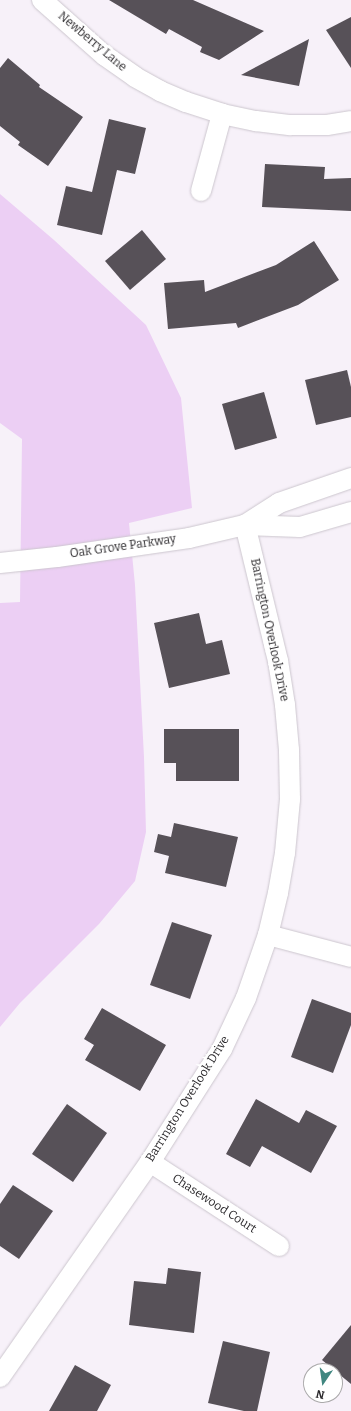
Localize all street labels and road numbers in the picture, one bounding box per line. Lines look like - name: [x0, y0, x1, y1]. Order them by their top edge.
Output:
- street label: Newberry Lane: [55, 9, 129, 75]
- street label: Oak Grove Parkway: [69, 532, 177, 562]
- street label: Barrington Overlook Drive: [247, 557, 291, 703]
- street label: Barrington Overlook Drive: [143, 1033, 233, 1165]
- street label: Chasewood Court: [169, 1171, 259, 1237]

